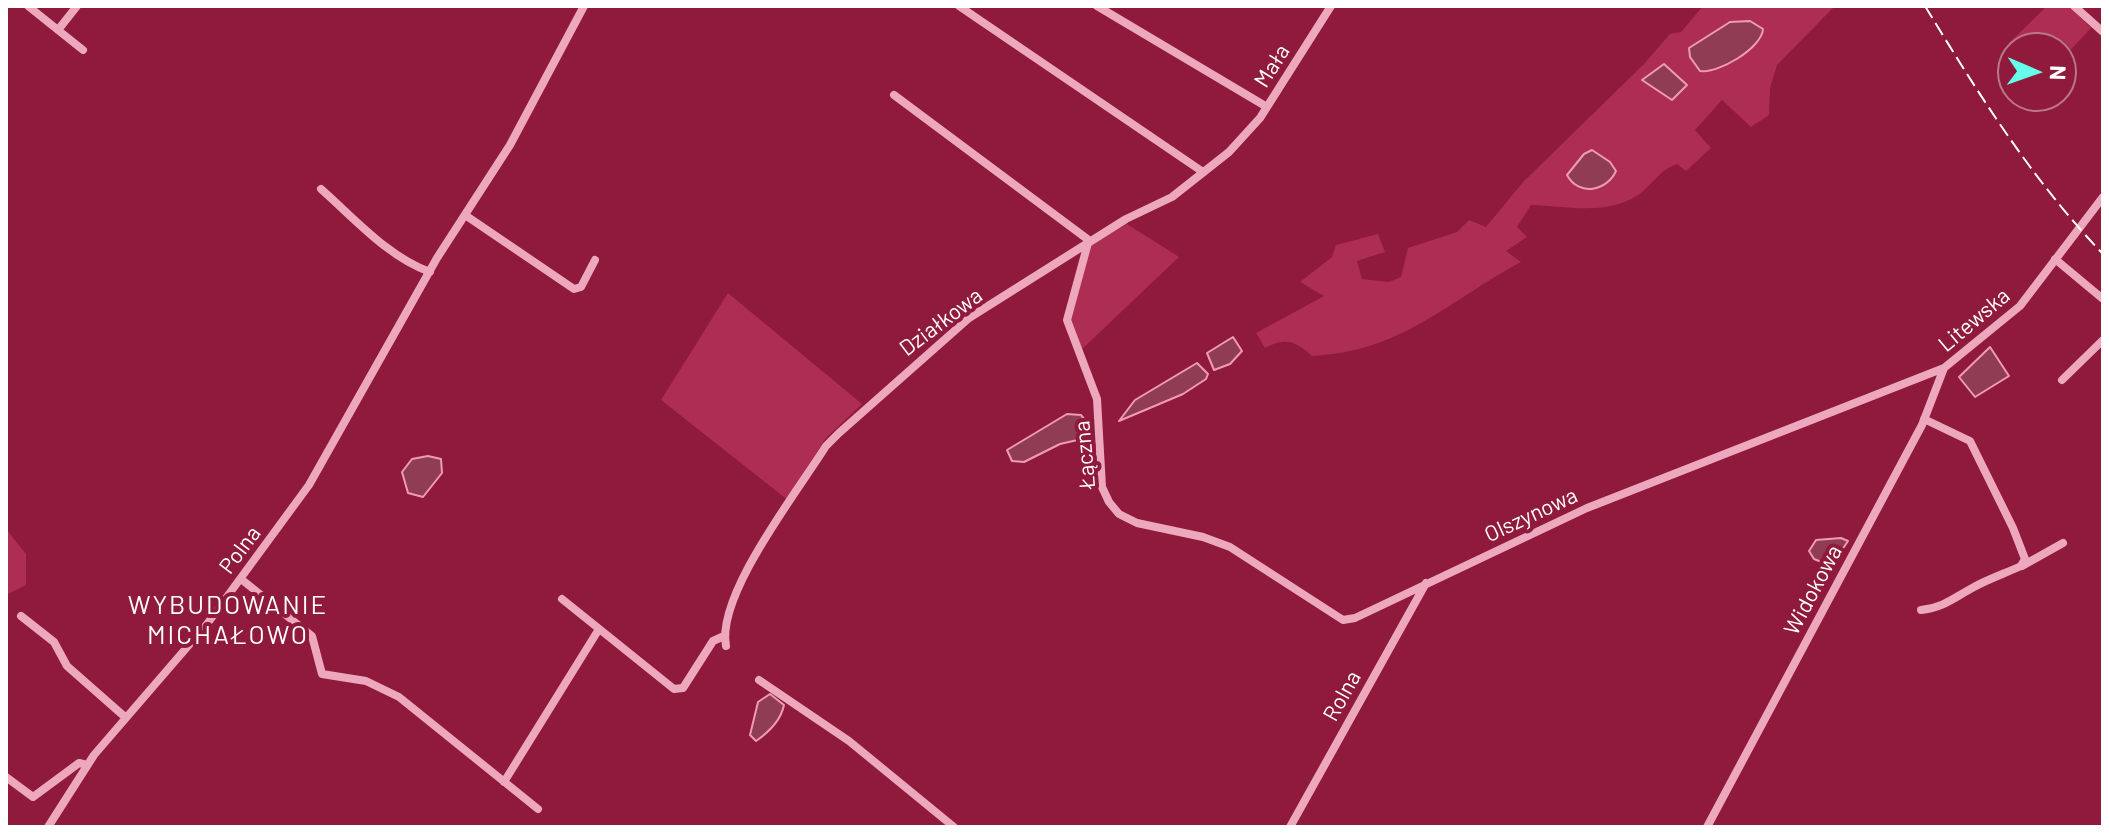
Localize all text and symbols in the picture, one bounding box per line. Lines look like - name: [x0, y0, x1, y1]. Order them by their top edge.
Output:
- north arrow: [1997, 32, 2077, 112]
- street label: Mała: [1249, 40, 1295, 92]
- text: N: [2046, 65, 2072, 81]
- street label: Działkowa: [894, 282, 988, 362]
- street label: Litewska: [1933, 283, 2015, 357]
- street label: Łączna: [1069, 420, 1101, 490]
- street label: Olszynowa: [1480, 482, 1582, 548]
- street label: Polna: [214, 521, 266, 579]
- street label: Widokowa: [1778, 541, 1848, 639]
- district label: WYBUDOWANIE MICHAŁOWO: [128, 589, 328, 650]
- street label: Rolna: [1317, 666, 1367, 726]

